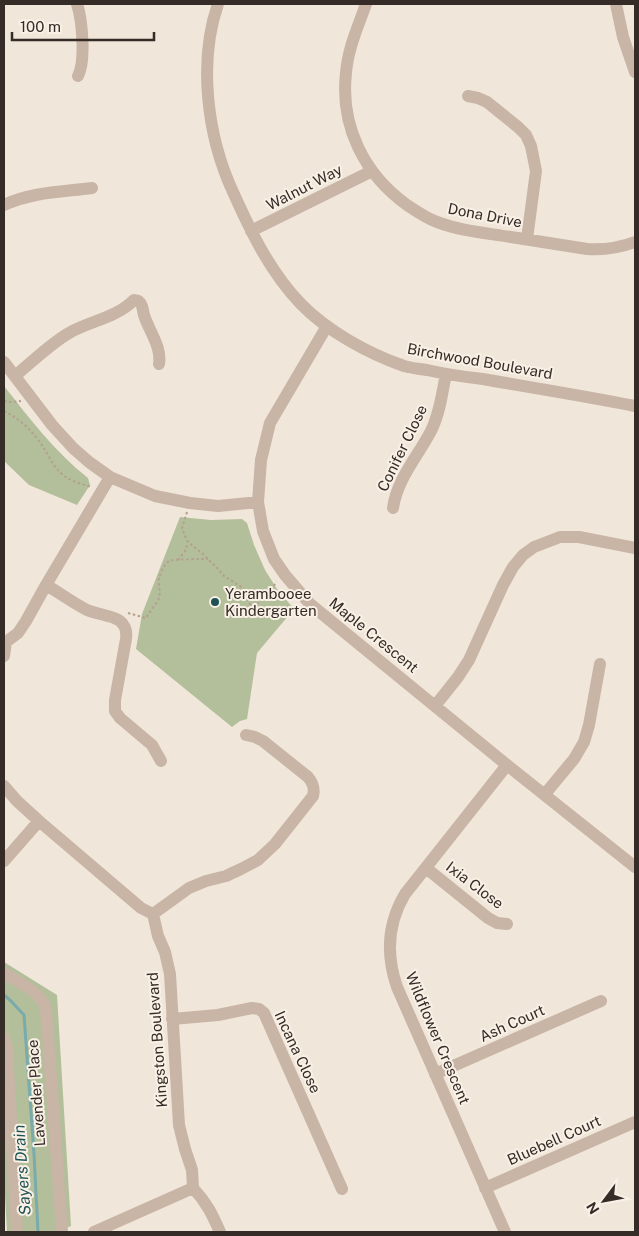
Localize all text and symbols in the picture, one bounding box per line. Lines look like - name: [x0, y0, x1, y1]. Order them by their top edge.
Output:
- scale bar: [12, 10, 155, 42]
- text: 100 m: [20, 18, 61, 35]
- street label: Walnut Way: [263, 161, 345, 213]
- street label: Dona Drive: [446, 199, 524, 231]
- street label: Birchwood Boulevard: [406, 340, 554, 382]
- street label: Conifer Close: [374, 402, 430, 494]
- place label: Yerambooee Kindergarten: [225, 585, 317, 619]
- street label: Maple Crescent: [326, 594, 422, 676]
- marker: Yerambooee Kindergarten: [209, 596, 221, 608]
- street label: Ixia Close: [443, 858, 507, 912]
- street label: Wildflower Crescent: [402, 969, 474, 1107]
- street label: Kingston Boulevard: [144, 972, 170, 1108]
- street label: Ash Court: [477, 1001, 547, 1045]
- street label: Incana Close: [272, 1008, 324, 1096]
- street label: Lavender Place: [24, 1039, 48, 1147]
- street label: Bluebell Court: [505, 1112, 604, 1168]
- water label: Sayers Drain: [9, 1124, 35, 1216]
- north arrow: [579, 1176, 629, 1226]
- text: N: [583, 1199, 603, 1217]

